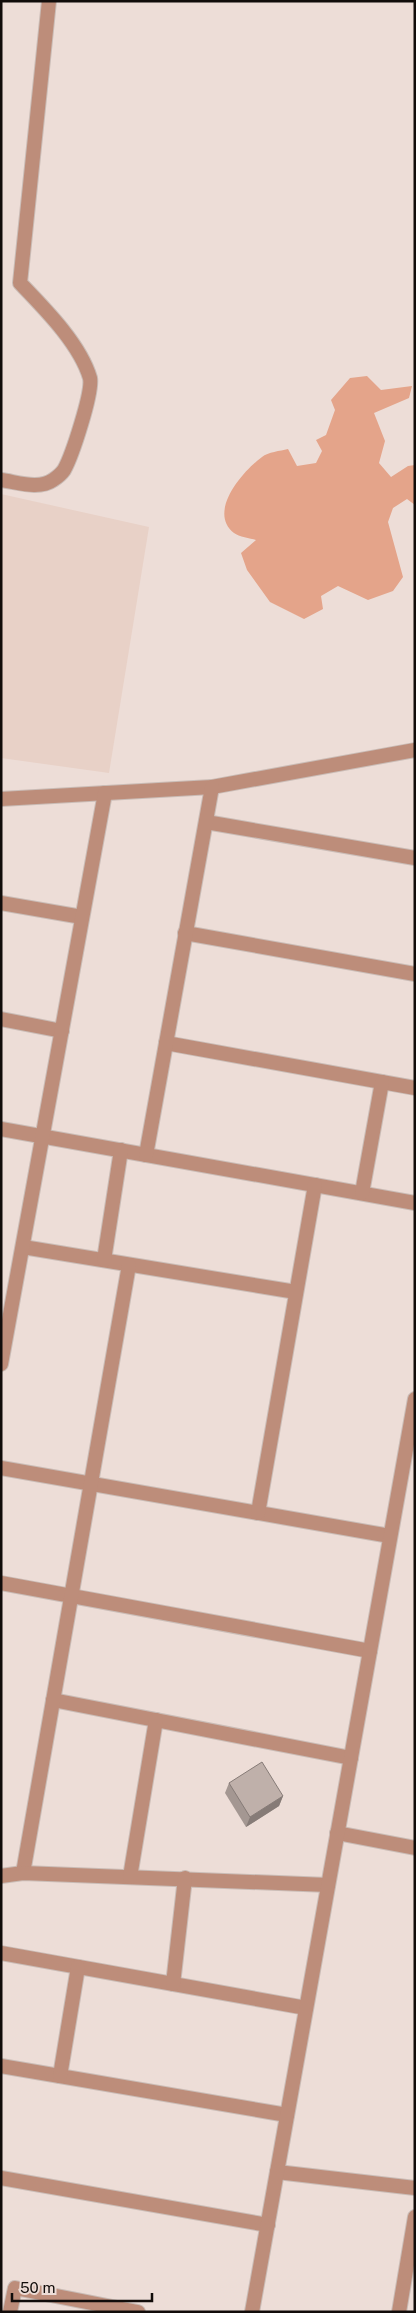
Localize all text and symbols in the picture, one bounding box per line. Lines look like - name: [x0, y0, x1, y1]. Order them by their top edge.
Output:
- scale bar: [12, 2270, 152, 2302]
- text: 50 m: [20, 2279, 55, 2296]

